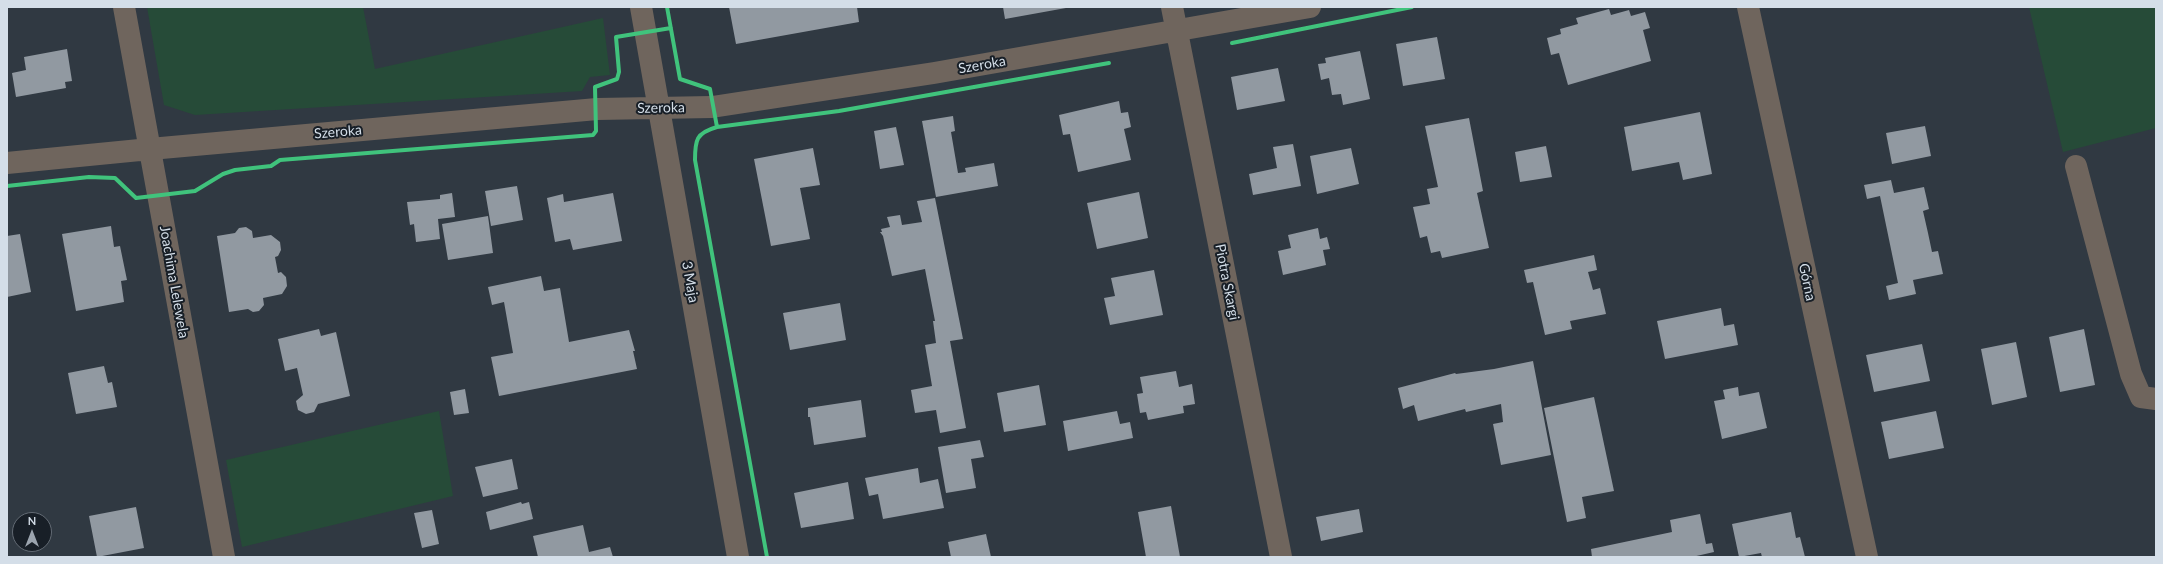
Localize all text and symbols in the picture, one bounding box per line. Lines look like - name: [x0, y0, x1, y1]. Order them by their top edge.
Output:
- street label: Szeroka: [957, 53, 1007, 77]
- street label: Szeroka: [637, 99, 685, 117]
- street label: Szeroka: [313, 122, 363, 142]
- street label: Joachima Lelewela: [156, 225, 192, 339]
- street label: Piotra Skargi: [1211, 243, 1243, 321]
- street label: 3 Maja: [678, 260, 702, 304]
- street label: Górna: [1795, 262, 1819, 302]
- north arrow: [12, 512, 52, 552]
- text: N: [28, 514, 36, 527]

